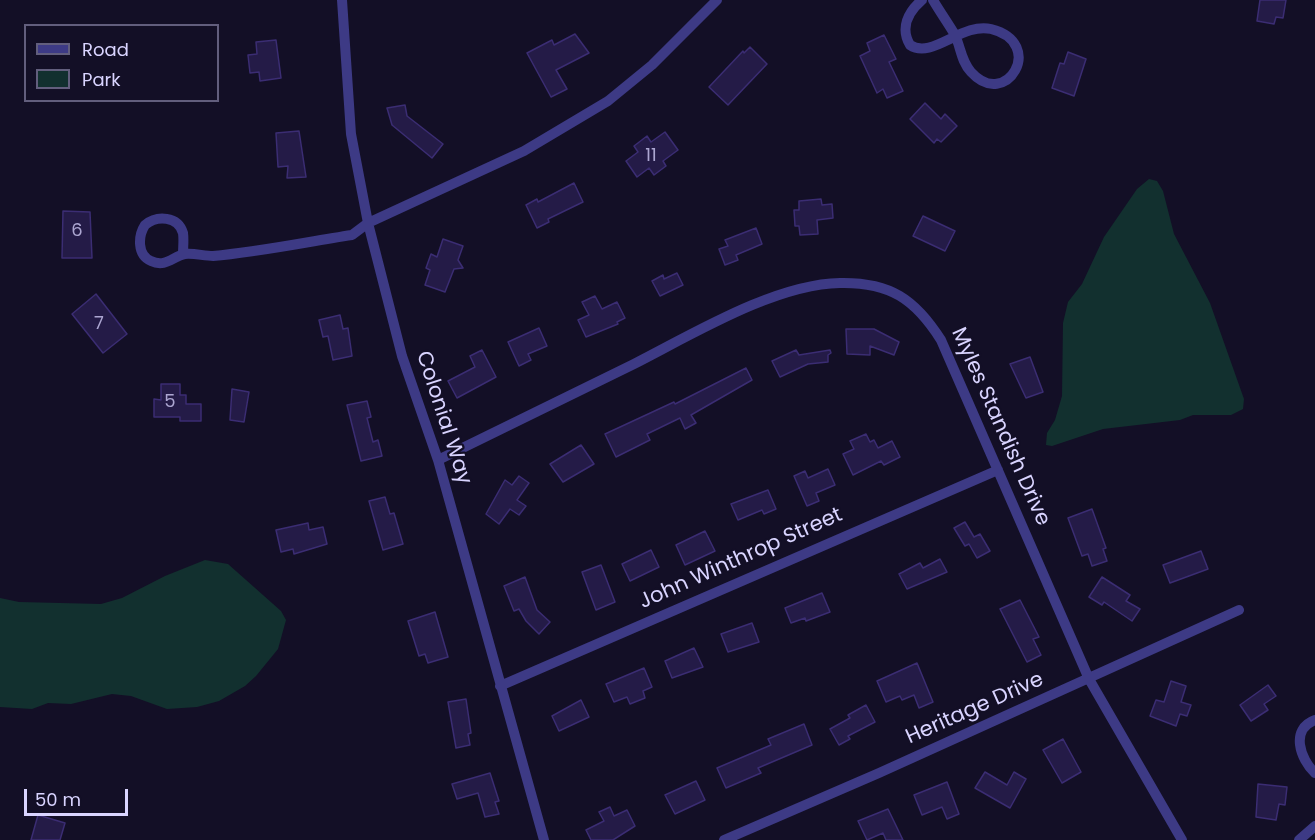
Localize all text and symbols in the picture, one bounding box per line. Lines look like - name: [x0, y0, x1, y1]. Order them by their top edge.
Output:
- legend: [24, 24, 219, 102]
- text: Road: [82, 37, 129, 62]
- text: Park: [82, 67, 121, 92]
- house number: 11: [645, 145, 657, 167]
- house number: 6: [71, 220, 83, 242]
- house number: 7: [94, 313, 104, 335]
- street label: Myles Standish Drive: [945, 324, 1055, 530]
- street label: Colonial Way: [410, 348, 476, 488]
- house number: 5: [164, 391, 176, 413]
- street label: John Winthrop Street: [635, 503, 847, 615]
- street label: Heritage Drive: [902, 667, 1048, 751]
- scale bar: [27, 777, 130, 815]
- text: 50 m: [35, 787, 81, 812]

